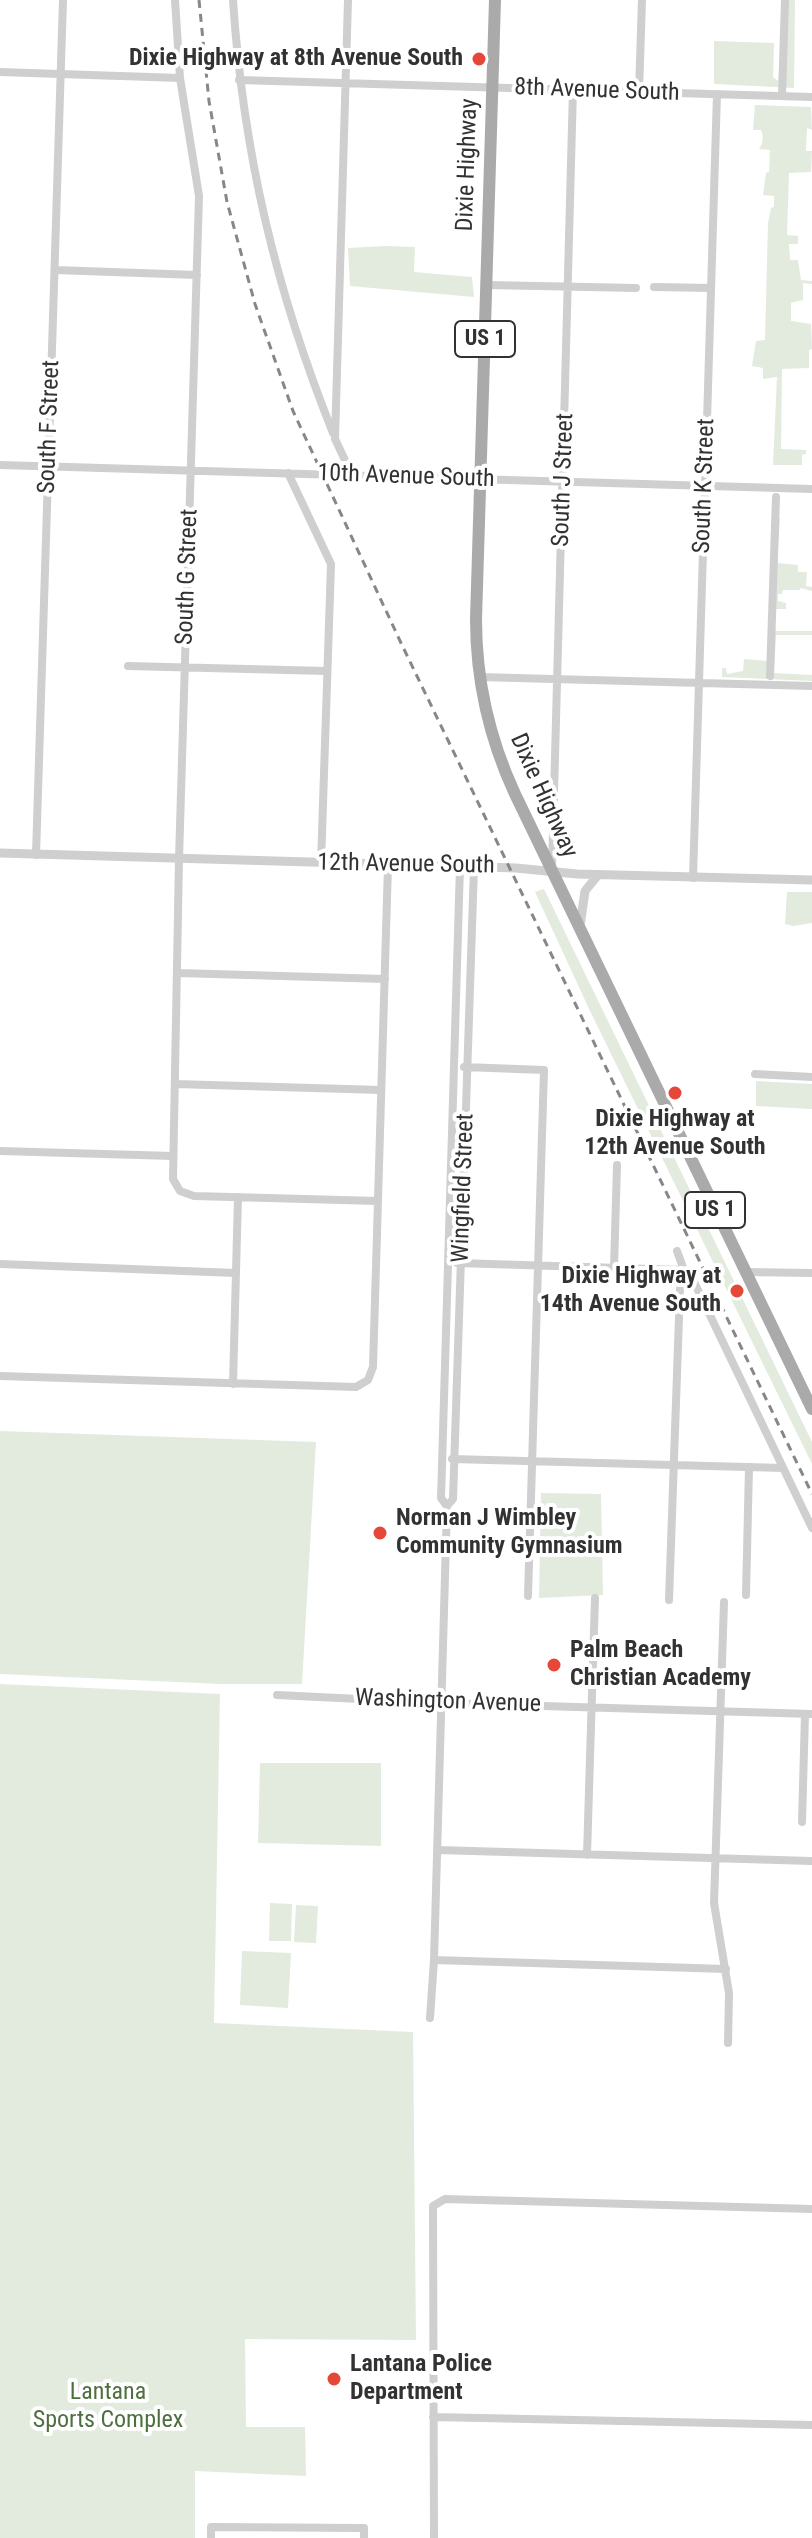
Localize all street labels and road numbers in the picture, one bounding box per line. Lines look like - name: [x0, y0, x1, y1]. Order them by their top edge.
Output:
- street label: 8th Avenue South: [514, 74, 680, 108]
- street label: Dixie Highway: [451, 98, 485, 232]
- road number: US 1: [455, 321, 515, 357]
- street label: South F Street: [33, 360, 67, 494]
- street label: South J Street: [547, 413, 581, 547]
- street label: South K Street: [688, 418, 722, 554]
- street label: 10th Avenue South: [317, 460, 495, 494]
- street label: South G Street: [171, 508, 205, 646]
- street label: Dixie Highway: [503, 730, 583, 862]
- street label: 12th Avenue South: [317, 849, 495, 881]
- street label: Wingfield Street: [447, 1113, 481, 1263]
- road number: US 1: [685, 1192, 745, 1228]
- street label: Washington Avenue: [355, 1684, 541, 1720]

